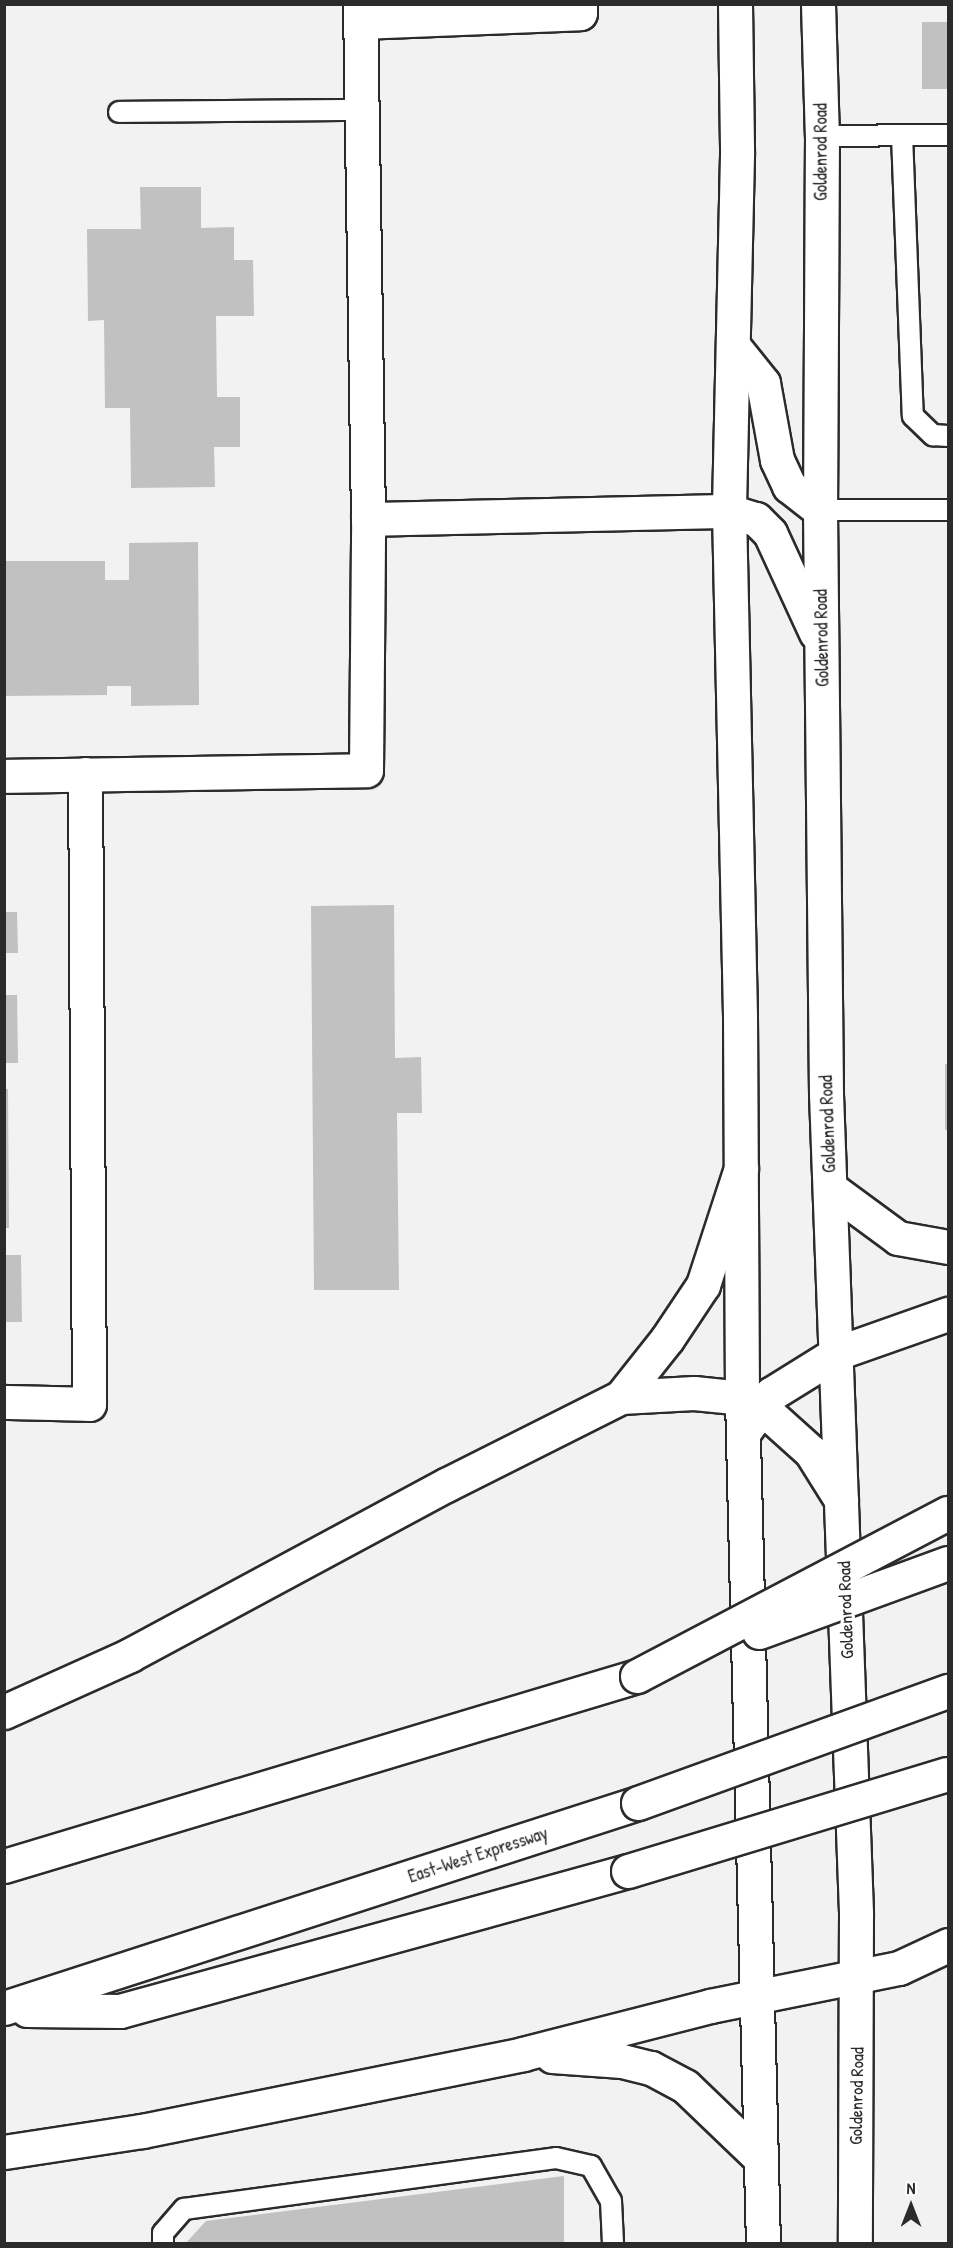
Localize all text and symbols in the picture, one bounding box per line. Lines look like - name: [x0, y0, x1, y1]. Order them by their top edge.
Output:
- street label: Goldenrod Road: [810, 103, 832, 201]
- street label: Goldenrod Road: [810, 589, 834, 687]
- street label: Goldenrod Road: [815, 1075, 841, 1173]
- street label: Goldenrod Road: [833, 1561, 859, 1659]
- street label: East-West Expressway: [405, 1822, 551, 1888]
- street label: Goldenrod Road: [845, 2047, 869, 2145]
- north arrow: [881, 2176, 941, 2236]
- text: N: [907, 2177, 915, 2199]

